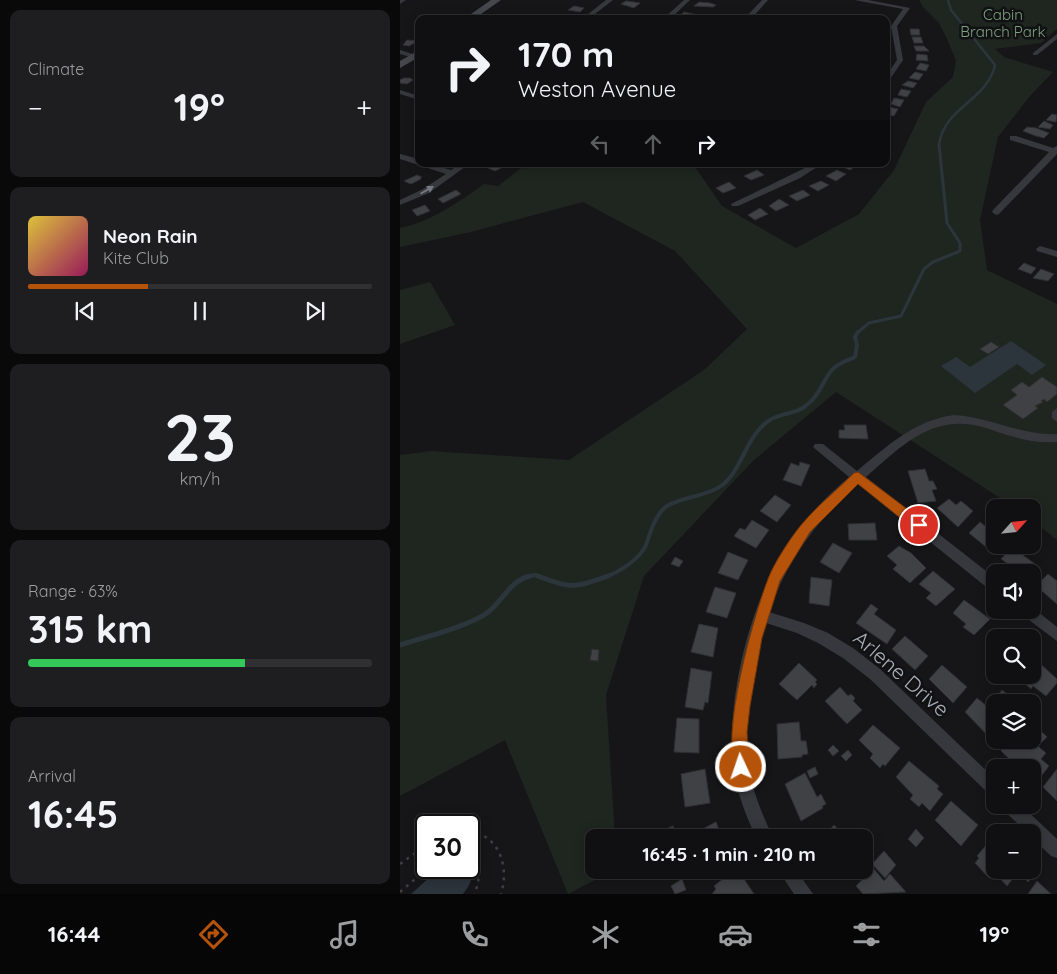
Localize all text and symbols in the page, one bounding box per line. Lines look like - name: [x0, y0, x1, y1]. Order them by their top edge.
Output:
- park label: Cabin Branch Park: [960, 5, 1046, 41]
- text: 170 m: [518, 32, 614, 76]
- icon: right: [435, 35, 500, 100]
- text: Climate: [28, 59, 84, 79]
- text: Weston Avenue: [518, 75, 676, 103]
- text: 19°: [174, 83, 225, 131]
- text: −: [28, 90, 43, 125]
- text: +: [356, 90, 372, 125]
- icon: left: [586, 130, 614, 158]
- icon: ahead: [639, 130, 667, 158]
- icon: right: [692, 130, 720, 158]
- one-way arrow: [421, 186, 434, 195]
- text: Neon Rain: [103, 224, 198, 248]
- text: Kite Club: [103, 248, 169, 268]
- icon: previous: [71, 297, 99, 325]
- icon: pause: [186, 297, 214, 325]
- icon: next: [301, 297, 329, 325]
- text: 23: [164, 396, 236, 477]
- text: km/h: [180, 469, 220, 489]
- north arrow: [986, 499, 1041, 554]
- map controls: [986, 499, 1041, 879]
- pin: [898, 504, 940, 546]
- icon: arrive: [905, 511, 933, 539]
- button: sound: [986, 564, 1041, 619]
- text: Range · 63%: [28, 581, 118, 601]
- text: 315 km: [28, 605, 152, 653]
- street label: Arlene Drive: [848, 625, 955, 722]
- button: search: [986, 629, 1041, 684]
- button: layers: [986, 694, 1041, 749]
- position arrow: [714, 740, 766, 792]
- button: +: [986, 759, 1041, 814]
- text: Arrival: [28, 766, 76, 786]
- text: 16:45: [28, 790, 118, 838]
- speed limit sign: 30: [415, 814, 480, 879]
- button: −: [986, 824, 1041, 879]
- text: 16:45 · 1 min · 210 m: [642, 842, 816, 866]
- icon: directions: [196, 917, 231, 952]
- icon: music: [327, 917, 362, 952]
- icon: phone: [457, 917, 492, 952]
- icon: climate: [588, 917, 623, 952]
- icon: car: [718, 917, 753, 952]
- icon: filters: [849, 917, 884, 952]
- text: 16:44: [48, 920, 100, 948]
- text: 19°: [979, 920, 1009, 948]

